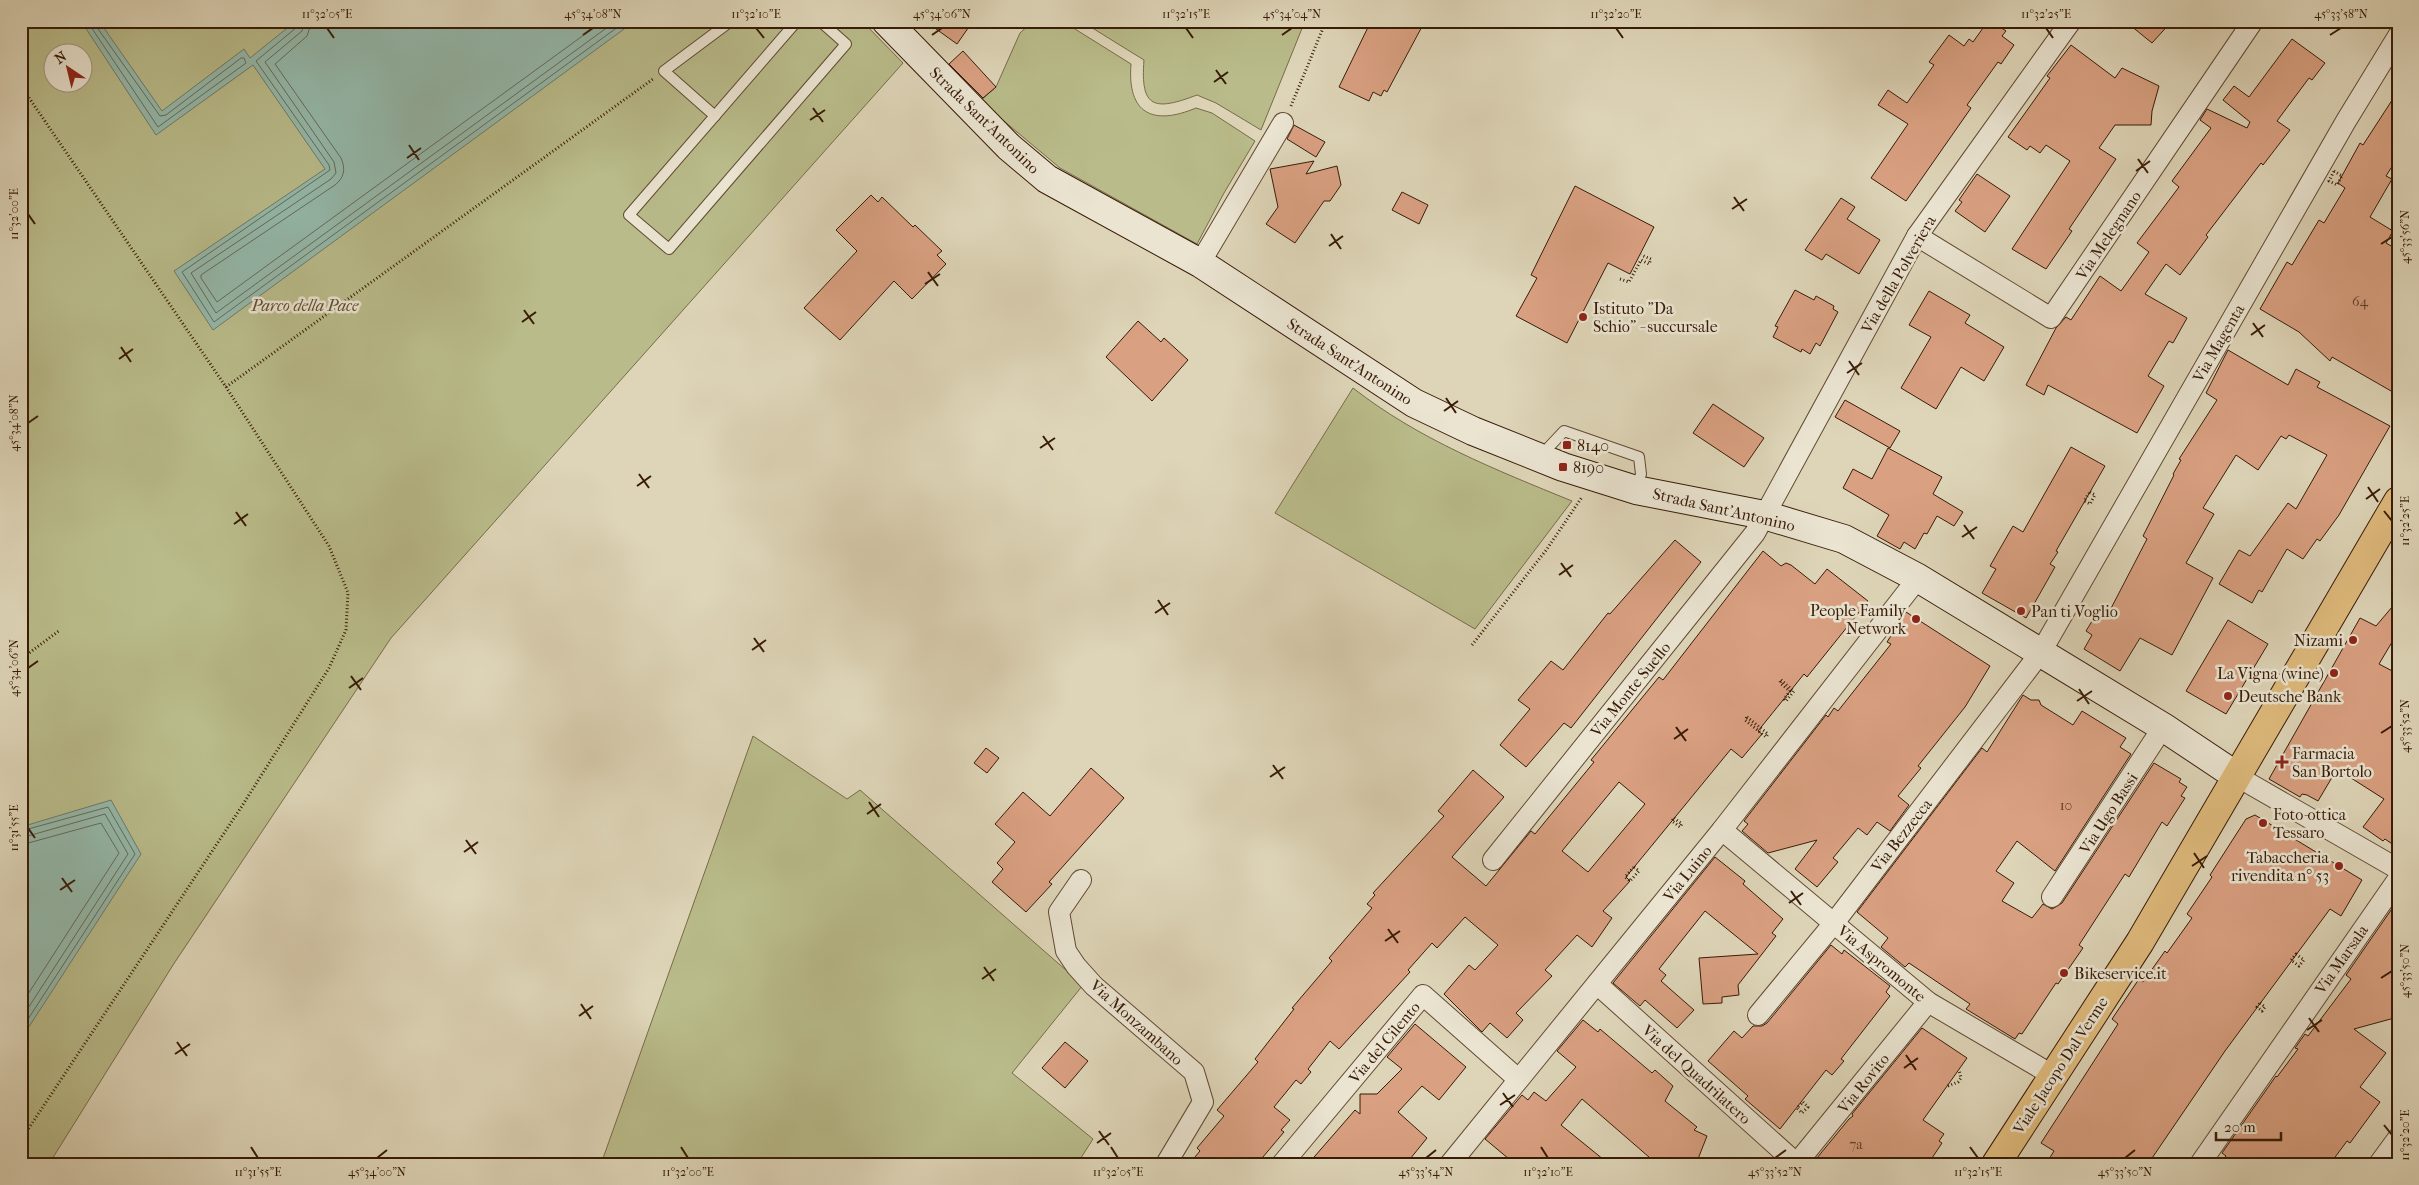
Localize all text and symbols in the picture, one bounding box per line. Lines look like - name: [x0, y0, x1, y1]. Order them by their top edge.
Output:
- text: 11°32'05"E: [302, 7, 352, 21]
- text: 45°34'08"N: [564, 7, 622, 21]
- text: 11°32'10"E: [731, 7, 781, 21]
- text: 45°34'06"N: [913, 7, 971, 21]
- text: 11°32'15"E: [1162, 7, 1210, 21]
- text: 45°34'04"N: [1263, 7, 1321, 21]
- text: 11°32'20"E: [1590, 7, 1642, 21]
- text: 11°32'25"E: [2021, 7, 2071, 21]
- text: 45°33'58"N: [2314, 7, 2368, 21]
- north arrow: [42, 42, 92, 92]
- text: N: [52, 48, 70, 68]
- street label: Strada Sant'Antonino: [926, 63, 1044, 178]
- street label: Via Melegnano: [2071, 187, 2145, 284]
- text: 11°32'00"E: [7, 188, 21, 240]
- text: 45°33'56"N: [2398, 210, 2412, 264]
- street label: Via della Polveriera: [1857, 211, 1940, 337]
- house number: 64: [2352, 293, 2369, 310]
- park label: Parco della Pace: [250, 296, 359, 315]
- place label: Istituto "Da Schio" - succursale: [1593, 299, 1718, 336]
- street label: Via Magenta: [2188, 300, 2249, 386]
- marker: Istituto "Da Schio" - succursale: [1577, 311, 1589, 323]
- street label: Strada Sant'Antonino: [1284, 314, 1416, 409]
- text: 45°34'08"N: [7, 394, 21, 452]
- place label: 8140: [1577, 436, 1609, 455]
- marker: 8140: [1561, 439, 1573, 451]
- place label: 8190: [1573, 458, 1604, 477]
- marker: 8190: [1557, 461, 1569, 473]
- street label: Strada Sant'Antonino: [1651, 484, 1797, 535]
- text: 11°32'25"E: [2398, 496, 2412, 546]
- place label: People Family Network: [1810, 601, 1907, 638]
- place label: Pan ti Voglio: [2031, 602, 2118, 621]
- marker: Pan ti Voglio: [2015, 605, 2027, 617]
- marker: People Family Network: [1910, 613, 1922, 625]
- place label: Nizami: [2294, 631, 2343, 650]
- marker: Nizami: [2347, 634, 2359, 646]
- street label: Via Monte Suello: [1586, 638, 1674, 741]
- text: 45°34'06"N: [7, 639, 21, 697]
- place label: La Vigna (wine): [2217, 664, 2324, 683]
- marker: La Vigna (wine): [2328, 667, 2340, 679]
- place label: Deutsche Bank: [2238, 687, 2342, 706]
- marker: Deutsche Bank: [2222, 690, 2234, 702]
- text: 45°33'52"N: [2398, 699, 2412, 753]
- place label: Farmacia San Bortolo: [2292, 744, 2372, 781]
- marker: Farmacia San Bortolo: [2276, 756, 2288, 768]
- street label: Via Ugo Bassi: [2075, 769, 2142, 858]
- street label: Via Bezzecca: [1866, 794, 1936, 877]
- house number: 10: [2060, 797, 2072, 814]
- text: 11°31'55"E: [7, 804, 21, 852]
- place label: Foto-ottica Tessaro: [2273, 805, 2347, 842]
- marker: Foto-ottica Tessaro: [2257, 817, 2269, 829]
- street label: Via Luino: [1658, 841, 1716, 906]
- place label: Tabaccheria rivendita n° 53: [2231, 848, 2330, 885]
- marker: Tabaccheria rivendita n° 53: [2333, 860, 2345, 872]
- street label: Via Aspromonte: [1833, 920, 1930, 1006]
- street label: Via Marsala: [2310, 921, 2372, 998]
- text: 45°33'50"N: [2398, 944, 2412, 998]
- place label: Bikeservice.it: [2074, 964, 2167, 983]
- marker: Bikeservice.it: [2058, 967, 2070, 979]
- street label: Via Monzambano: [1086, 975, 1187, 1069]
- street label: Viale Jacopo Dal Verme: [2008, 993, 2112, 1138]
- street label: Via del Cilento: [1344, 998, 1424, 1088]
- street label: Via del Quadrilatero: [1638, 1020, 1755, 1128]
- street label: Via Rovito: [1833, 1050, 1893, 1118]
- text: 11°32'20"E: [2398, 1109, 2412, 1161]
- scale bar: [2216, 1110, 2282, 1142]
- text: 20 m: [2224, 1118, 2256, 1136]
- house number: 7a: [1849, 1136, 1863, 1153]
- text: 11°31'55"E: [234, 1165, 282, 1179]
- text: 45°34'00"N: [348, 1165, 406, 1179]
- text: 11°32'00"E: [662, 1165, 714, 1179]
- text: 11°32'05"E: [1093, 1165, 1143, 1179]
- text: 45°33'54"N: [1399, 1165, 1453, 1179]
- text: 11°32'10"E: [1523, 1165, 1573, 1179]
- text: 45°33'52"N: [1748, 1165, 1802, 1179]
- text: 11°32'15"E: [1954, 1165, 2002, 1179]
- text: 45°33'50"N: [2098, 1165, 2152, 1179]

